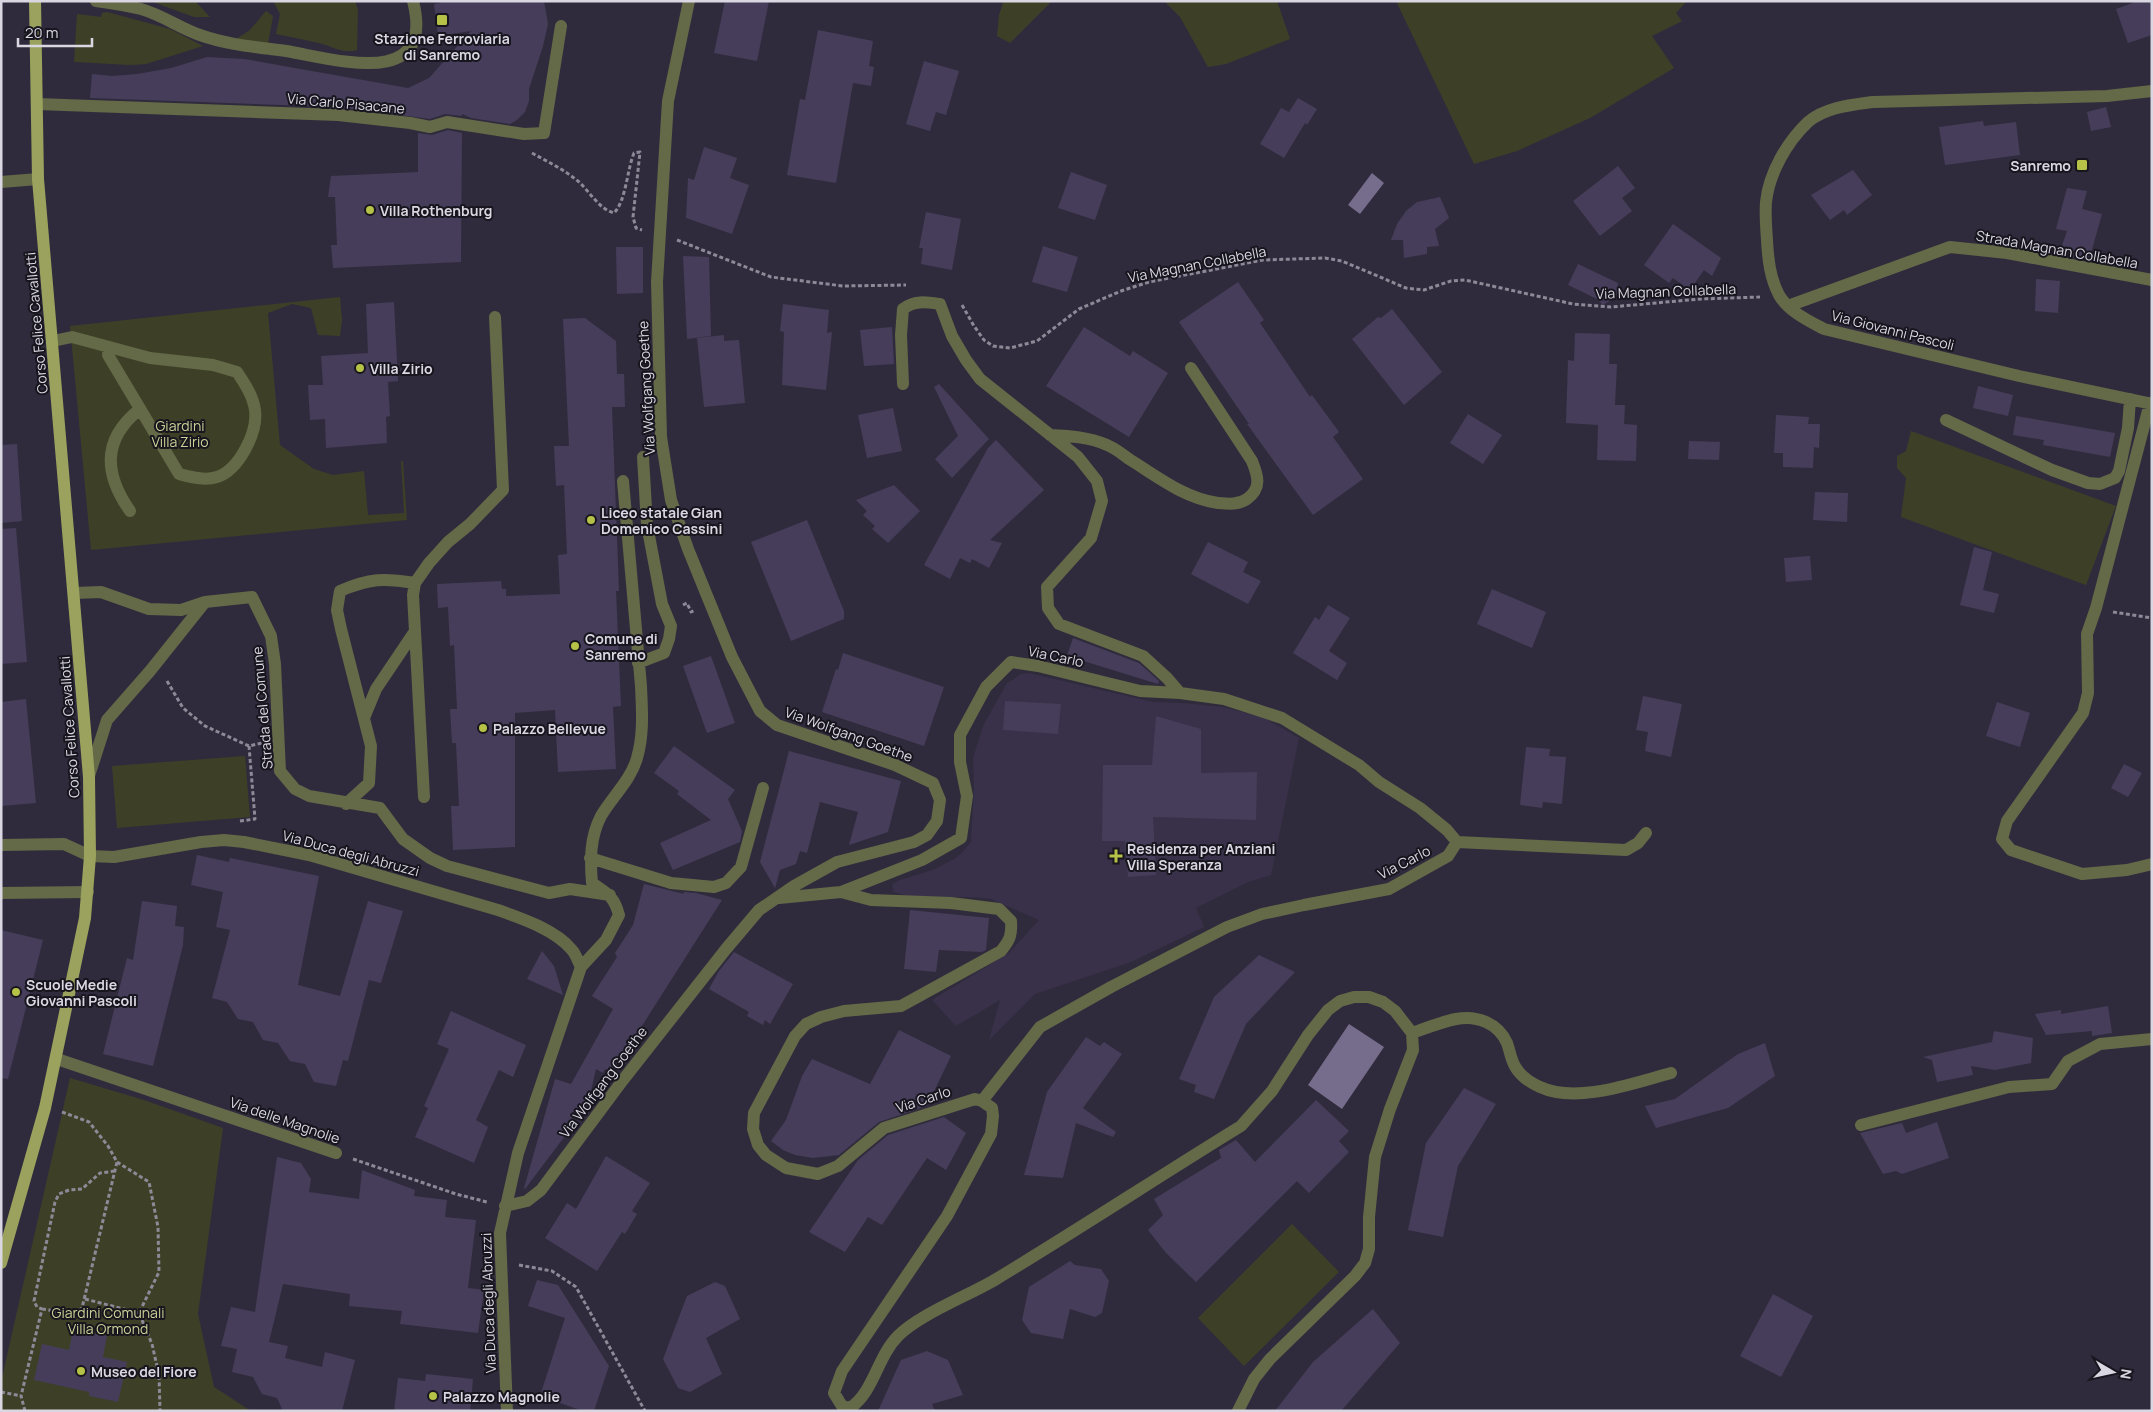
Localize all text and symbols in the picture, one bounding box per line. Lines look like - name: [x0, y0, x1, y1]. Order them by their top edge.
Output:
- marker: Stazione Ferroviaria di Sanremo: [435, 13, 449, 27]
- scale bar: [18, 15, 91, 47]
- text: 20 m: [25, 22, 58, 43]
- place label: Stazione Ferroviaria di Sanremo: [374, 29, 510, 64]
- street label: Via Carlo Pisacane: [286, 88, 406, 118]
- place label: Sanremo: [2010, 156, 2071, 175]
- marker: Sanremo: [2075, 158, 2089, 172]
- place label: Villa Rothenburg: [380, 201, 492, 220]
- marker: Villa Rothenburg: [364, 204, 376, 216]
- street label: Strada Magnan Collabella: [1975, 225, 2139, 273]
- street label: Via Magnan Collabella: [1126, 241, 1268, 287]
- street label: Corso Felice Cavallotti: [20, 251, 52, 395]
- street label: Via Magnan Collabella: [1595, 279, 1737, 303]
- street label: Via Giovanni Pascoli: [1830, 306, 1956, 354]
- street label: Via Wolfgang Goethe: [633, 320, 659, 456]
- place label: Villa Zirio: [370, 359, 433, 378]
- marker: Villa Zirio: [354, 362, 366, 374]
- park label: Giardini Villa Zirio: [151, 416, 209, 451]
- place label: Liceo statale Gian Domenico Cassini: [601, 503, 722, 538]
- marker: Liceo statale Gian Domenico Cassini: [585, 514, 597, 526]
- place label: Comune di Sanremo: [585, 629, 658, 664]
- marker: Comune di Sanremo: [569, 640, 581, 652]
- street label: Via Carlo: [1026, 641, 1086, 671]
- street label: Strada del Comune: [247, 646, 277, 770]
- street label: Corso Felice Cavallotti: [55, 655, 83, 799]
- street label: Via Wolfgang Goethe: [782, 702, 916, 766]
- place label: Palazzo Bellevue: [493, 719, 606, 738]
- marker: Palazzo Bellevue: [477, 722, 489, 734]
- street label: Via Duca degli Abruzzi: [281, 826, 421, 880]
- place label: Residenza per Anziani Villa Speranza: [1127, 839, 1275, 874]
- street label: Via Carlo: [1375, 841, 1433, 883]
- marker: Residenza per Anziani Villa Speranza: [1109, 849, 1123, 863]
- place label: Scuole Medie Giovanni Pascoli: [26, 975, 137, 1010]
- marker: Scuole Medie Giovanni Pascoli: [10, 986, 22, 998]
- street label: Via Wolfgang Goethe: [555, 1022, 651, 1142]
- street label: Via Carlo: [893, 1081, 953, 1117]
- street label: Via delle Magnolie: [227, 1092, 343, 1148]
- street label: Via Duca degli Abruzzi: [476, 1232, 500, 1374]
- park label: Giardini Comunali Villa Ormond: [52, 1303, 164, 1338]
- north arrow: [2088, 1347, 2138, 1397]
- place label: Museo del Fiore: [91, 1362, 197, 1381]
- marker: Museo del Fiore: [75, 1365, 87, 1377]
- text: N: [2116, 1368, 2137, 1381]
- place label: Palazzo Magnolie: [443, 1387, 560, 1406]
- marker: Palazzo Magnolie: [427, 1390, 439, 1402]

